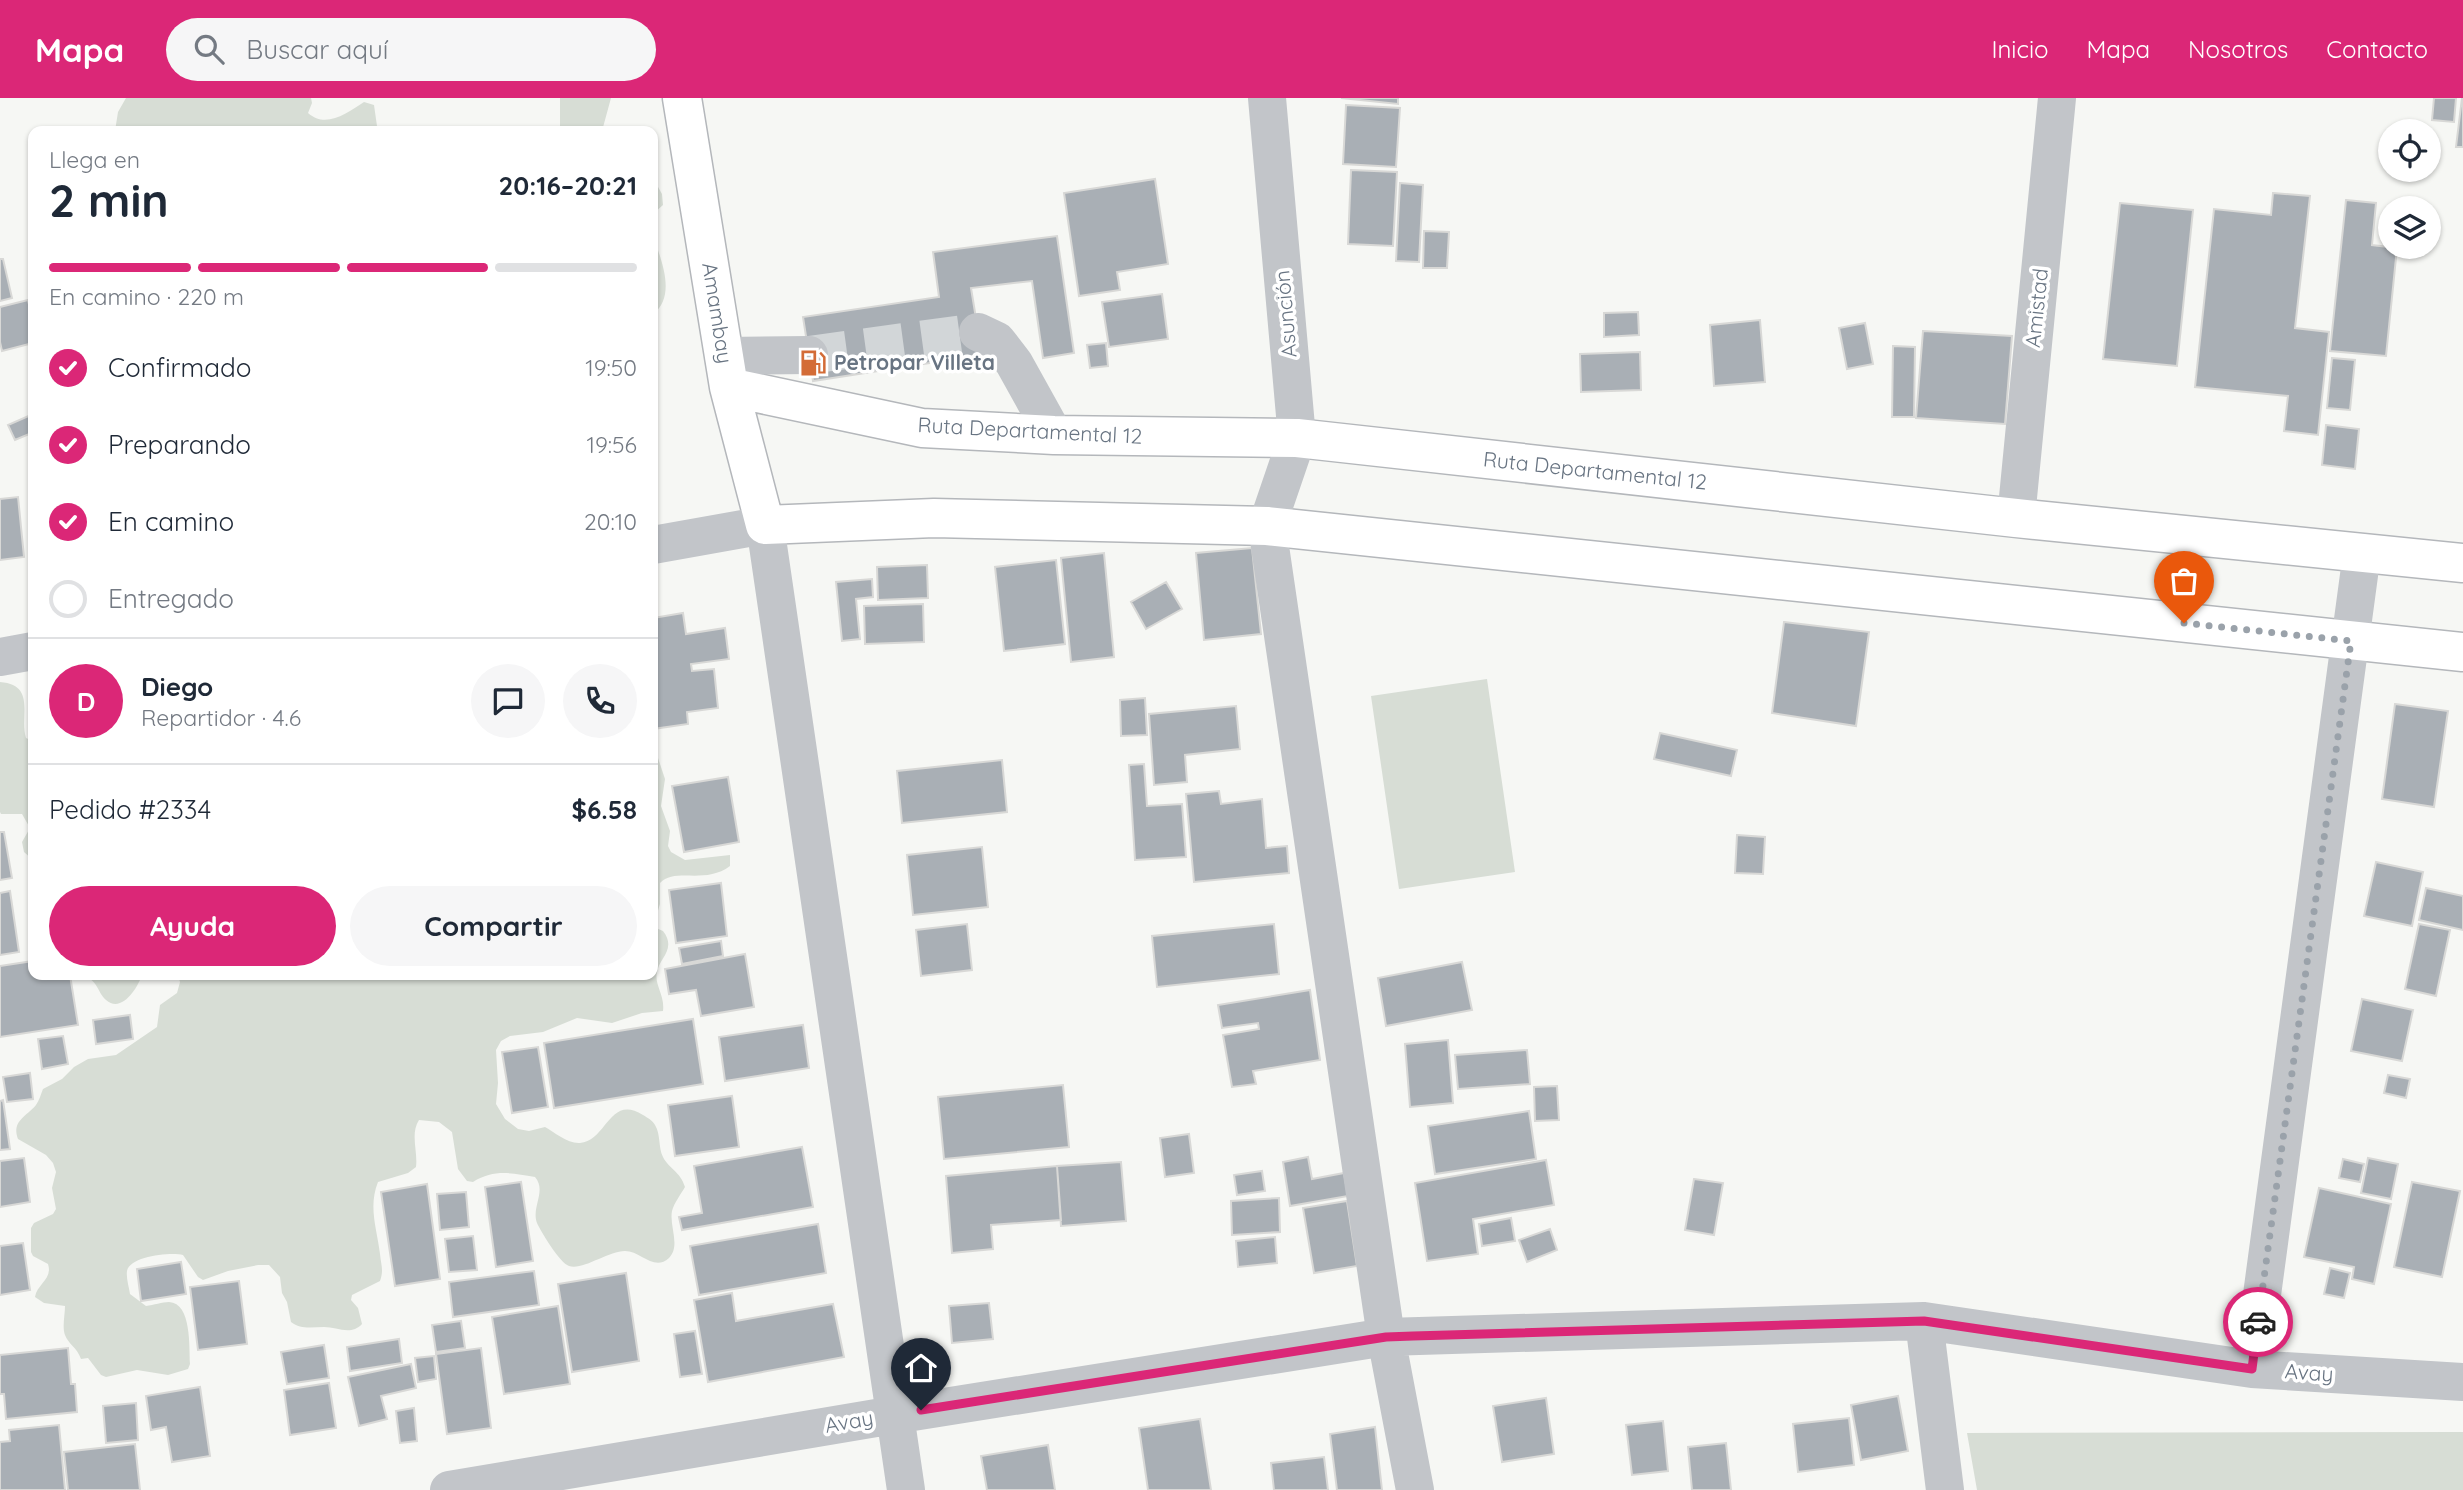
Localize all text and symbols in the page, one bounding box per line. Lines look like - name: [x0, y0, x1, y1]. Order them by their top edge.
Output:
- search box: [166, 18, 656, 81]
- text: Mapa: [35, 29, 124, 70]
- icon: search: [190, 30, 228, 68]
- text: Buscar aquí: [246, 33, 388, 66]
- text: Inicio: [1991, 34, 2049, 64]
- text: Mapa: [2087, 34, 2150, 64]
- text: Nosotros: [2188, 34, 2288, 64]
- text: Contacto: [2326, 34, 2428, 64]
- map controls: [2378, 119, 2441, 259]
- button: locate: [2378, 119, 2441, 182]
- text: Llega en: [49, 145, 140, 174]
- text: 20:16–20:21: [498, 169, 637, 202]
- text: 2 min: [49, 171, 169, 229]
- button: layers: [2378, 196, 2441, 259]
- street label: Amambay: [697, 260, 739, 365]
- street label: Amistad: [2019, 267, 2053, 349]
- street label: Asunción: [1268, 269, 1302, 359]
- text: En camino · 220 m: [49, 282, 244, 311]
- fuel station icon: Petropar Villeta: [798, 348, 828, 378]
- icon: check: [49, 349, 87, 387]
- place label: Petropar Villeta: [834, 349, 995, 375]
- text: Confirmado: [108, 351, 252, 384]
- text: 19:50: [585, 353, 637, 382]
- street label: Ruta Departamental 12: [917, 411, 1143, 449]
- icon: check: [49, 426, 87, 464]
- text: Preparando: [108, 428, 251, 461]
- text: 19:56: [586, 430, 637, 459]
- street label: Ruta Departamental 12: [1482, 445, 1708, 495]
- icon: check: [49, 503, 87, 541]
- text: En camino: [108, 505, 234, 538]
- text: 20:10: [584, 507, 637, 536]
- pin: [2154, 551, 2214, 623]
- icon: bag: [2165, 562, 2203, 600]
- text: Entregado: [108, 582, 234, 615]
- button: chat: [471, 664, 545, 738]
- button: phone: [563, 664, 637, 738]
- text: Diego: [141, 670, 213, 703]
- text: D: [77, 685, 95, 718]
- text: Repartidor · 4.6: [141, 703, 301, 732]
- text: Pedido #2334: [49, 793, 211, 826]
- text: $6.58: [571, 793, 637, 826]
- button: Ayuda: [49, 886, 336, 966]
- button: Compartir: [350, 886, 637, 966]
- courier: [2223, 1287, 2293, 1357]
- icon: car: [2239, 1303, 2277, 1341]
- pin: [891, 1338, 951, 1410]
- icon: home: [902, 1349, 940, 1387]
- street label: Avay: [2284, 1357, 2334, 1387]
- street label: Avay: [823, 1404, 875, 1438]

